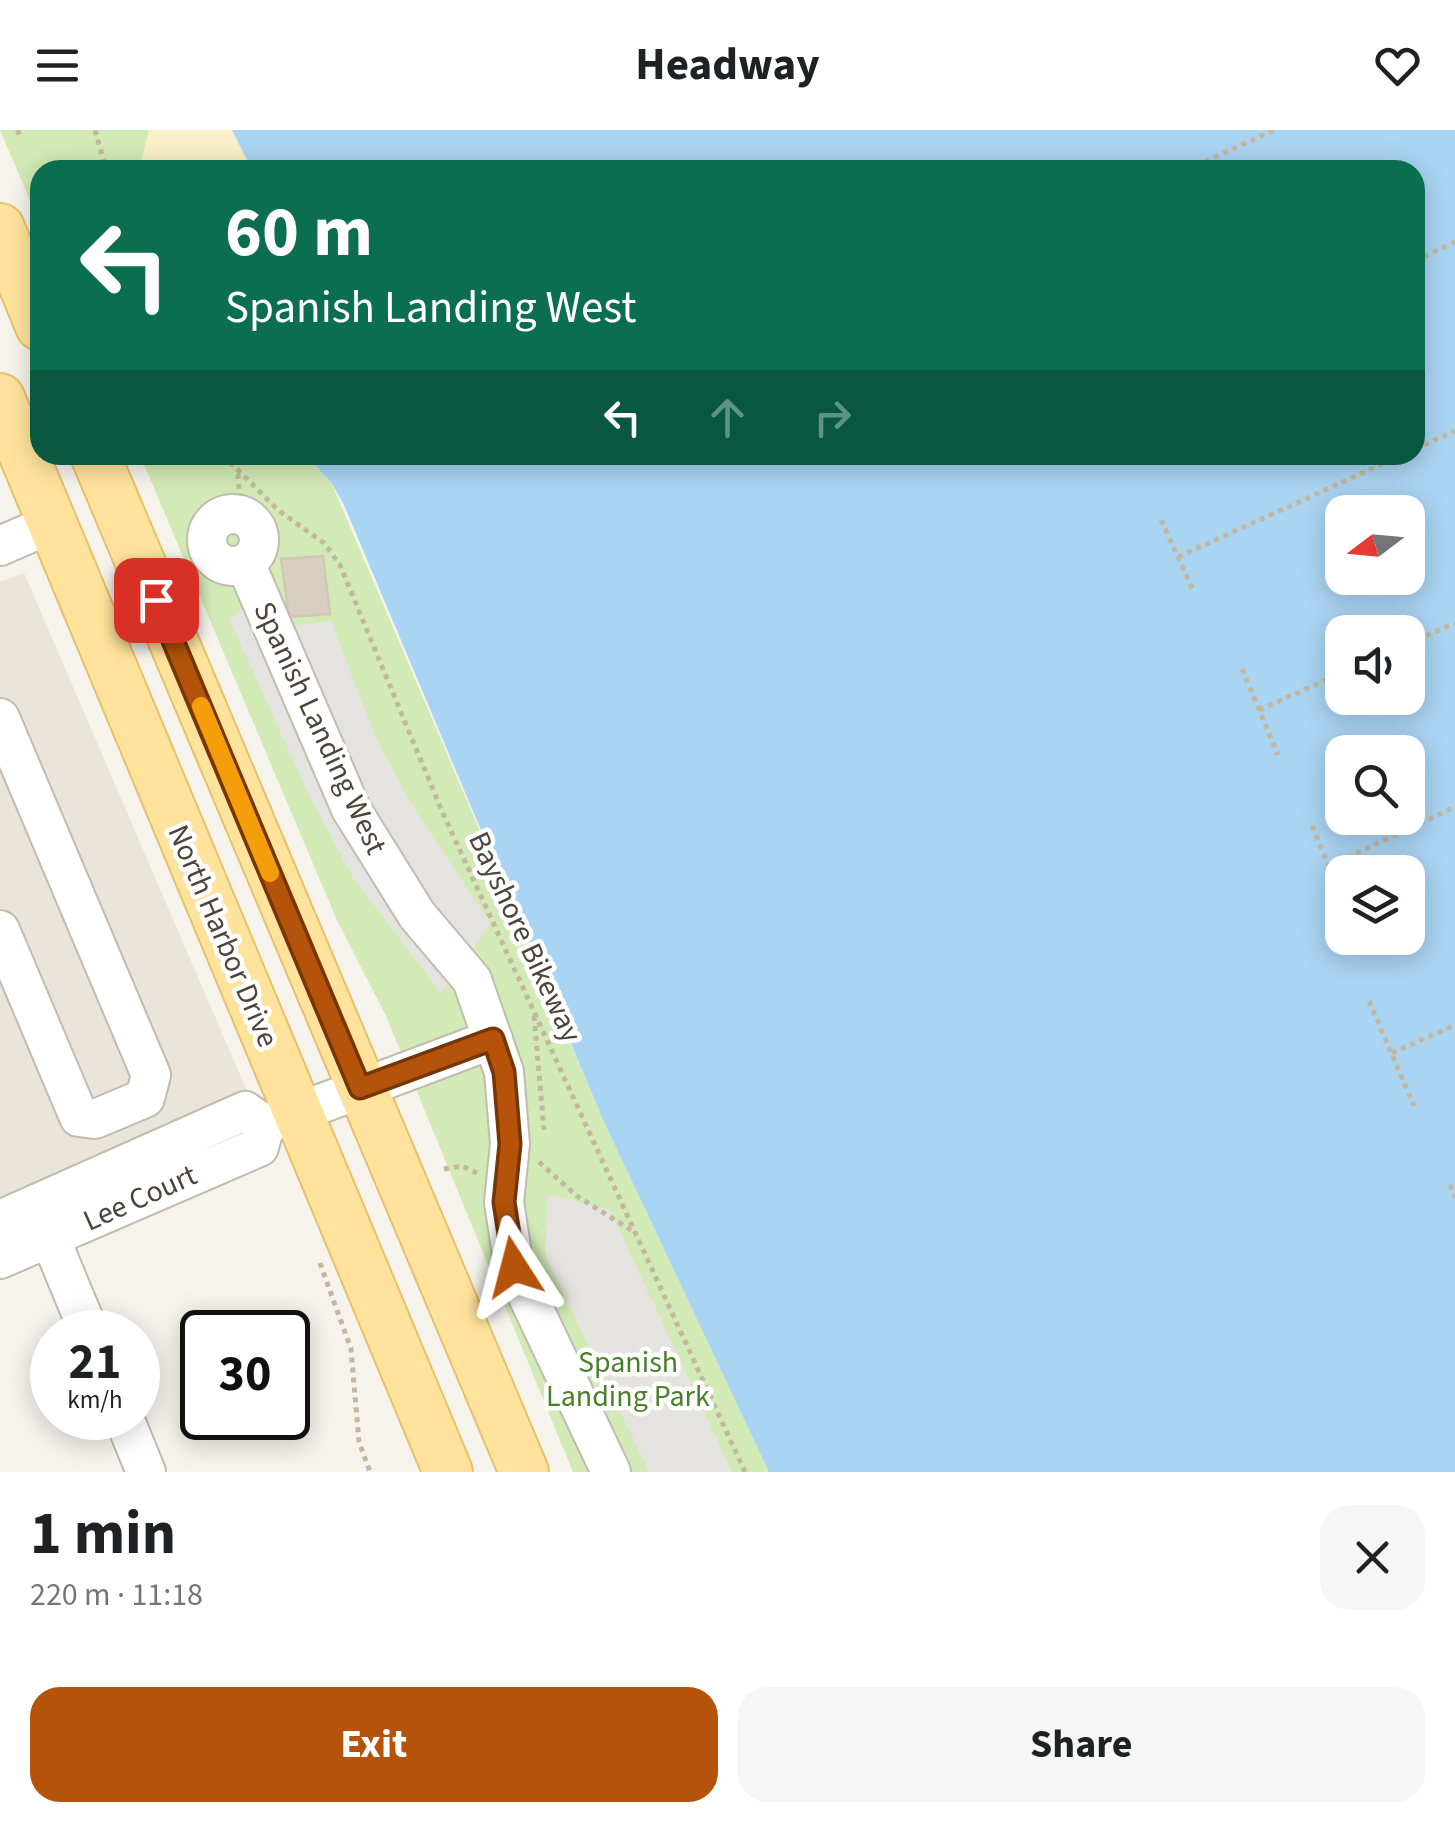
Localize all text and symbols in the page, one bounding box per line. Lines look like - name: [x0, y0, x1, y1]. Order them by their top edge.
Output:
- text: Headway: [635, 33, 820, 97]
- icon: menu: [30, 38, 85, 93]
- icon: heart: [1370, 38, 1425, 93]
- text: 60 m: [225, 183, 373, 283]
- icon: left: [60, 200, 190, 330]
- text: Spanish Landing West: [225, 276, 636, 340]
- icon: left: [595, 390, 650, 445]
- icon: ahead: [700, 390, 755, 445]
- icon: right: [805, 390, 860, 445]
- north arrow: [1325, 495, 1425, 595]
- map controls: [1325, 495, 1425, 955]
- pin: [114, 558, 199, 643]
- icon: arrive: [129, 573, 184, 628]
- street label: Spanish Landing West: [243, 595, 397, 861]
- button: sound: [1325, 615, 1425, 715]
- button: search: [1325, 735, 1425, 835]
- street label: North Harbor Drive: [157, 818, 289, 1054]
- street label: Bayshore Bikeway: [457, 825, 593, 1049]
- button: layers: [1325, 855, 1425, 955]
- street label: Lee Court: [76, 1154, 204, 1242]
- position arrow: [462, 1215, 566, 1319]
- speed limit sign: 30: [180, 1310, 310, 1440]
- text: 21: [69, 1327, 121, 1398]
- park label: Spanish Landing Park: [546, 1341, 710, 1418]
- text: km/h: [67, 1382, 123, 1418]
- text: 1 min: [30, 1492, 176, 1577]
- button: close: [1320, 1505, 1425, 1610]
- text: 220 m · 11:18: [30, 1572, 203, 1618]
- button: Exit: [30, 1687, 718, 1802]
- button: Share: [738, 1687, 1425, 1802]

